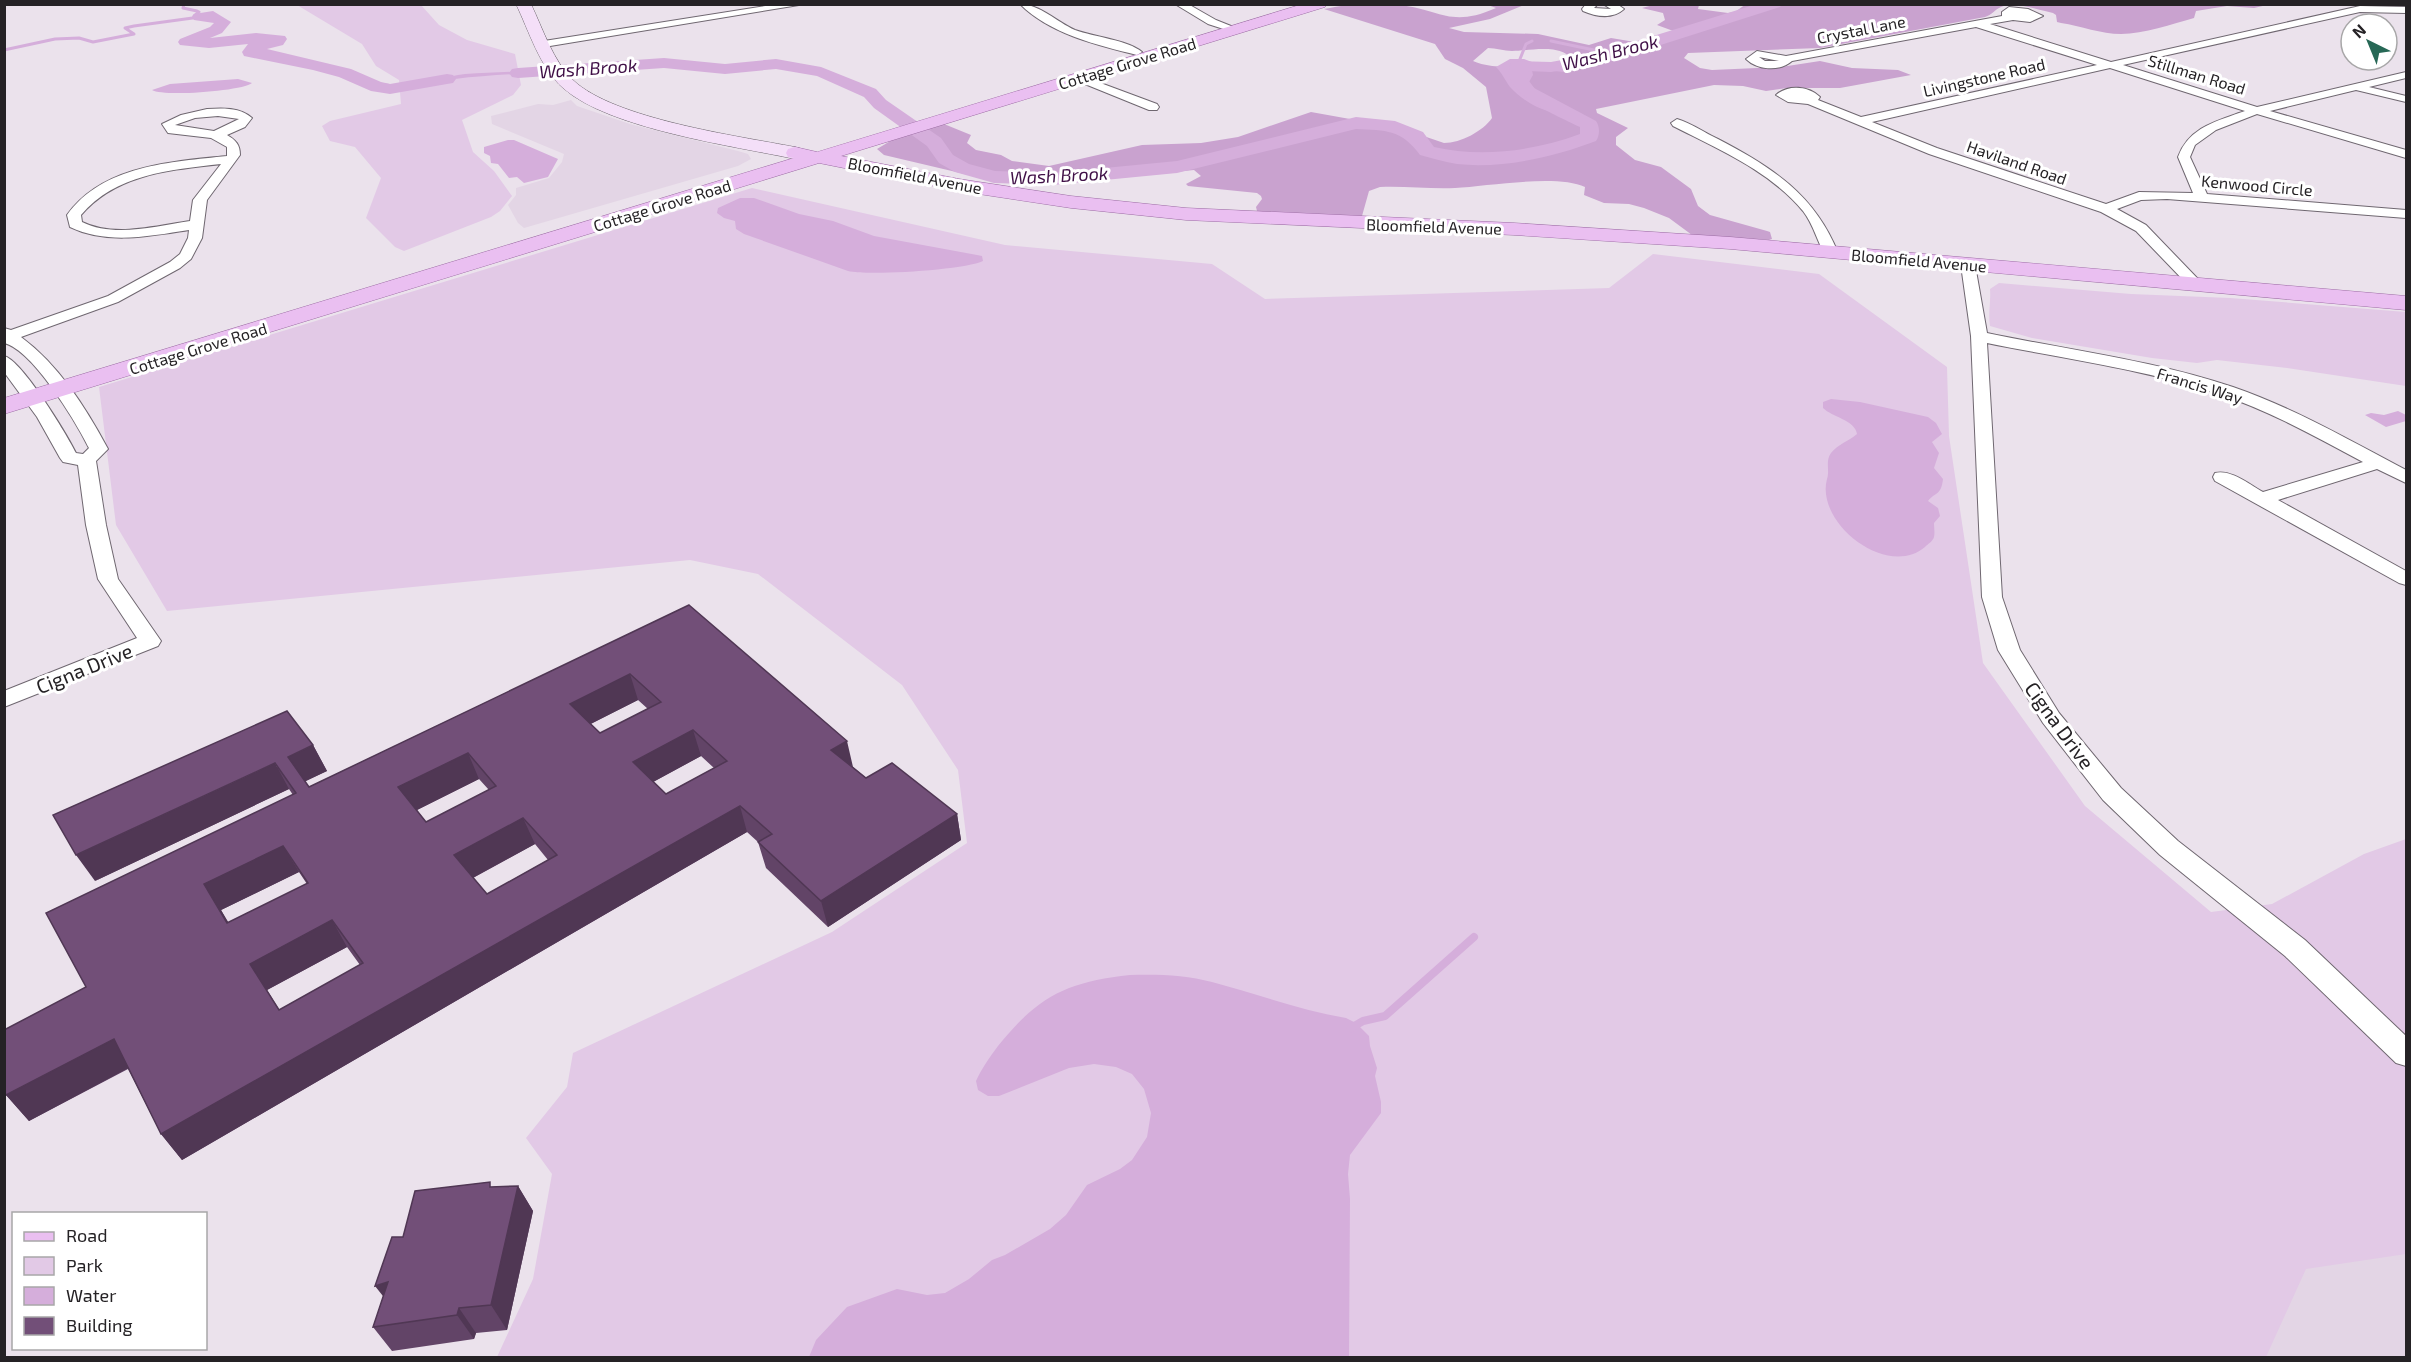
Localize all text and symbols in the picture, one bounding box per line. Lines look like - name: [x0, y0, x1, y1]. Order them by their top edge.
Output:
- street label: Crystal Lane: [1815, 11, 1907, 47]
- north arrow: [2339, 12, 2399, 72]
- text: N: [2348, 20, 2369, 42]
- water label: Wash Brook: [1560, 29, 1660, 75]
- street label: Cottage Grove Road: [1056, 33, 1198, 93]
- street label: Stillman Road: [2146, 50, 2248, 98]
- water label: Wash Brook: [538, 54, 638, 82]
- street label: Livingstone Road: [1921, 54, 2047, 100]
- street label: Haviland Road: [1965, 136, 2069, 188]
- street label: Bloomfield Avenue: [846, 153, 984, 197]
- water label: Wash Brook: [1009, 161, 1109, 189]
- street label: Kenwood Circle: [2201, 171, 2313, 199]
- street label: Cottage Grove Road: [591, 175, 733, 235]
- street label: Bloomfield Avenue: [1366, 214, 1502, 238]
- street label: Bloomfield Avenue: [1850, 245, 1988, 275]
- street label: Cottage Grove Road: [127, 318, 269, 378]
- street label: Francis Way: [2155, 363, 2246, 407]
- street label: Cigna Drive: [32, 638, 136, 698]
- street label: Cigna Drive: [2020, 677, 2100, 773]
- legend: [12, 1212, 207, 1350]
- text: Road: [66, 1224, 107, 1246]
- text: Park: [66, 1254, 103, 1276]
- text: Water: [66, 1284, 116, 1306]
- text: Building: [66, 1314, 133, 1336]

